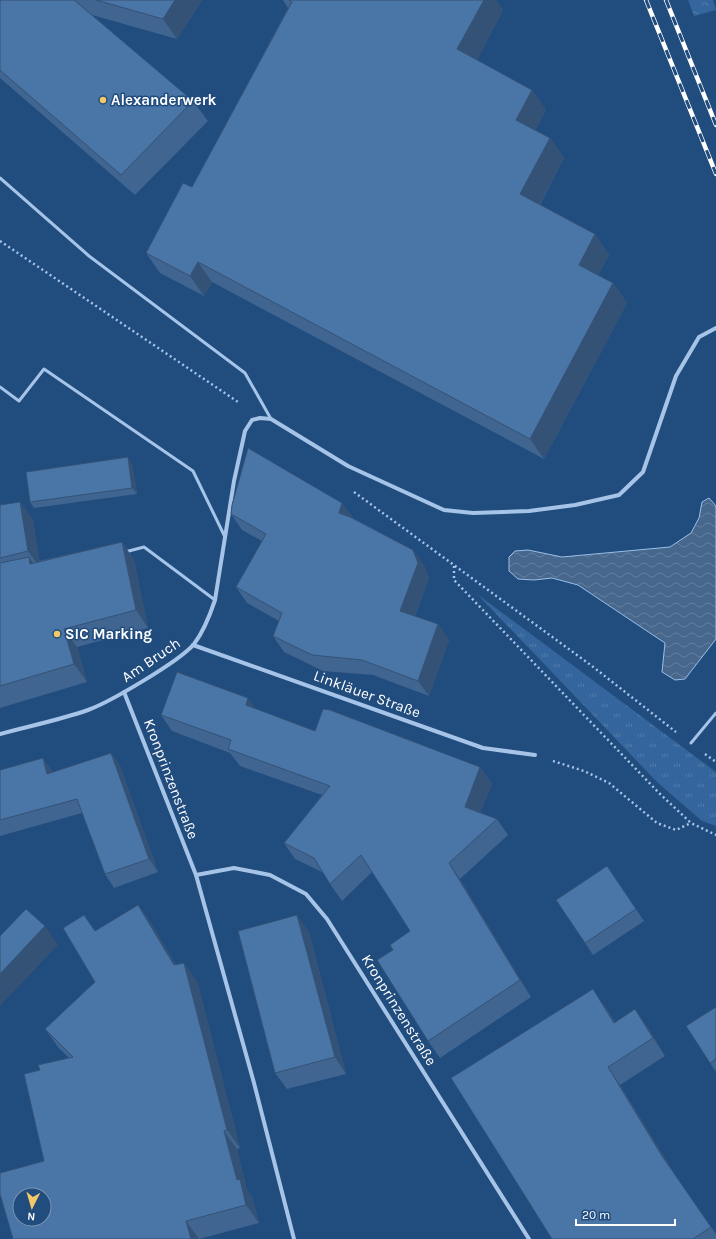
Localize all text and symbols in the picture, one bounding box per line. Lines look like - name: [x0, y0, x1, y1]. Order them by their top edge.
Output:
- place label: Alexanderwerk: [111, 91, 217, 109]
- marker: Alexanderwerk: [98, 95, 108, 105]
- place label: SIC Marking: [65, 625, 152, 643]
- marker: SIC Marking: [52, 629, 62, 639]
- street label: Am Bruch: [118, 634, 184, 686]
- street label: Linkläuer Straße: [311, 666, 423, 722]
- street label: Kronprinzenstraße: [140, 716, 202, 842]
- street label: Kronprinzenstraße: [358, 951, 440, 1069]
- north arrow: [12, 1187, 52, 1227]
- scale bar: [576, 1201, 675, 1227]
- text: 20 m: [582, 1208, 610, 1222]
- text: N: [27, 1210, 36, 1223]

